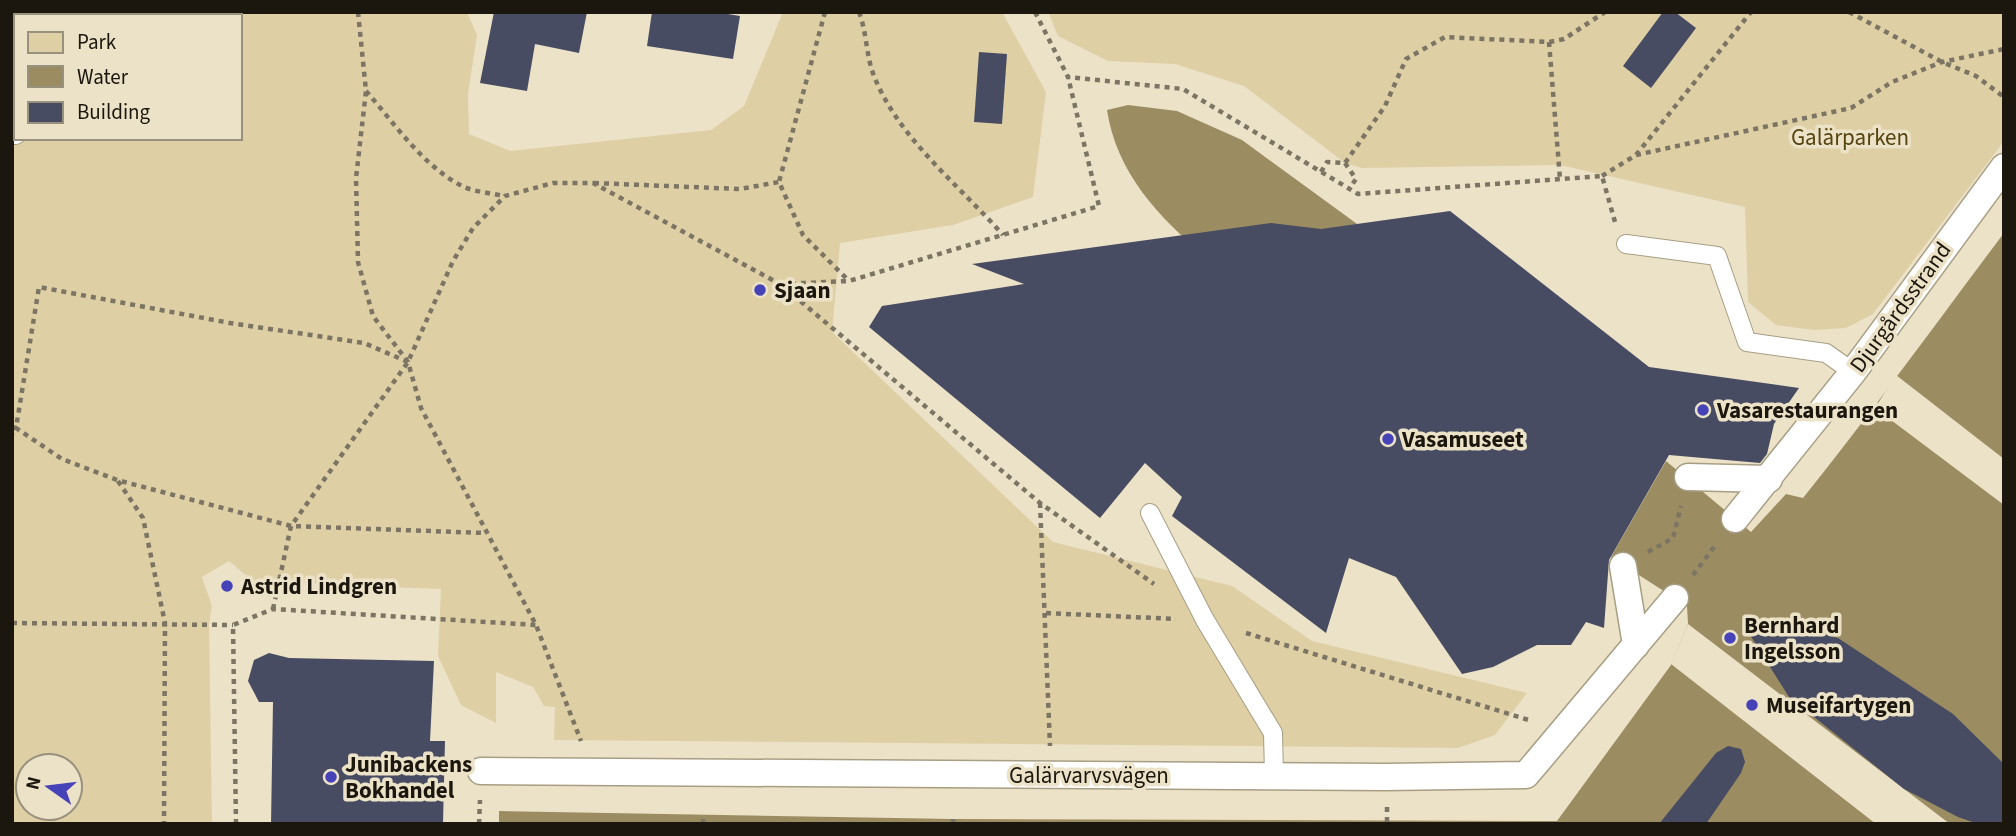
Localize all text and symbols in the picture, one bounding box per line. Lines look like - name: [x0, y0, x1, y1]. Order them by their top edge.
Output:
- legend: [14, 14, 242, 140]
- text: Park: [77, 27, 117, 57]
- text: Water: [77, 62, 129, 92]
- text: Building: [77, 97, 151, 127]
- park label: Galärparken: [1791, 121, 1909, 154]
- street label: Djurgårdsstrand: [1842, 235, 1959, 379]
- place label: Sjaan: [774, 274, 831, 307]
- marker: Sjaan: [752, 282, 768, 298]
- place label: Vasarestaurangen: [1716, 394, 1898, 427]
- marker: Vasarestaurangen: [1695, 402, 1711, 418]
- place label: Vasamuseet: [1401, 423, 1524, 456]
- marker: Vasamuseet: [1380, 431, 1396, 447]
- place label: Astrid Lindgren: [240, 570, 397, 603]
- marker: Astrid Lindgren: [219, 578, 235, 594]
- place label: Bernhard Ingelsson: [1744, 609, 1841, 668]
- marker: Bernhard Ingelsson: [1722, 630, 1738, 646]
- place label: Museifartygen: [1766, 689, 1911, 722]
- marker: Museifartygen: [1744, 697, 1760, 713]
- place label: Junibackens Bokhandel: [345, 748, 472, 807]
- north arrow: [14, 752, 84, 822]
- street label: Galärvarvsvägen: [1009, 759, 1169, 792]
- marker: Junibackens Bokhandel: [323, 769, 339, 785]
- text: N: [19, 774, 49, 793]

